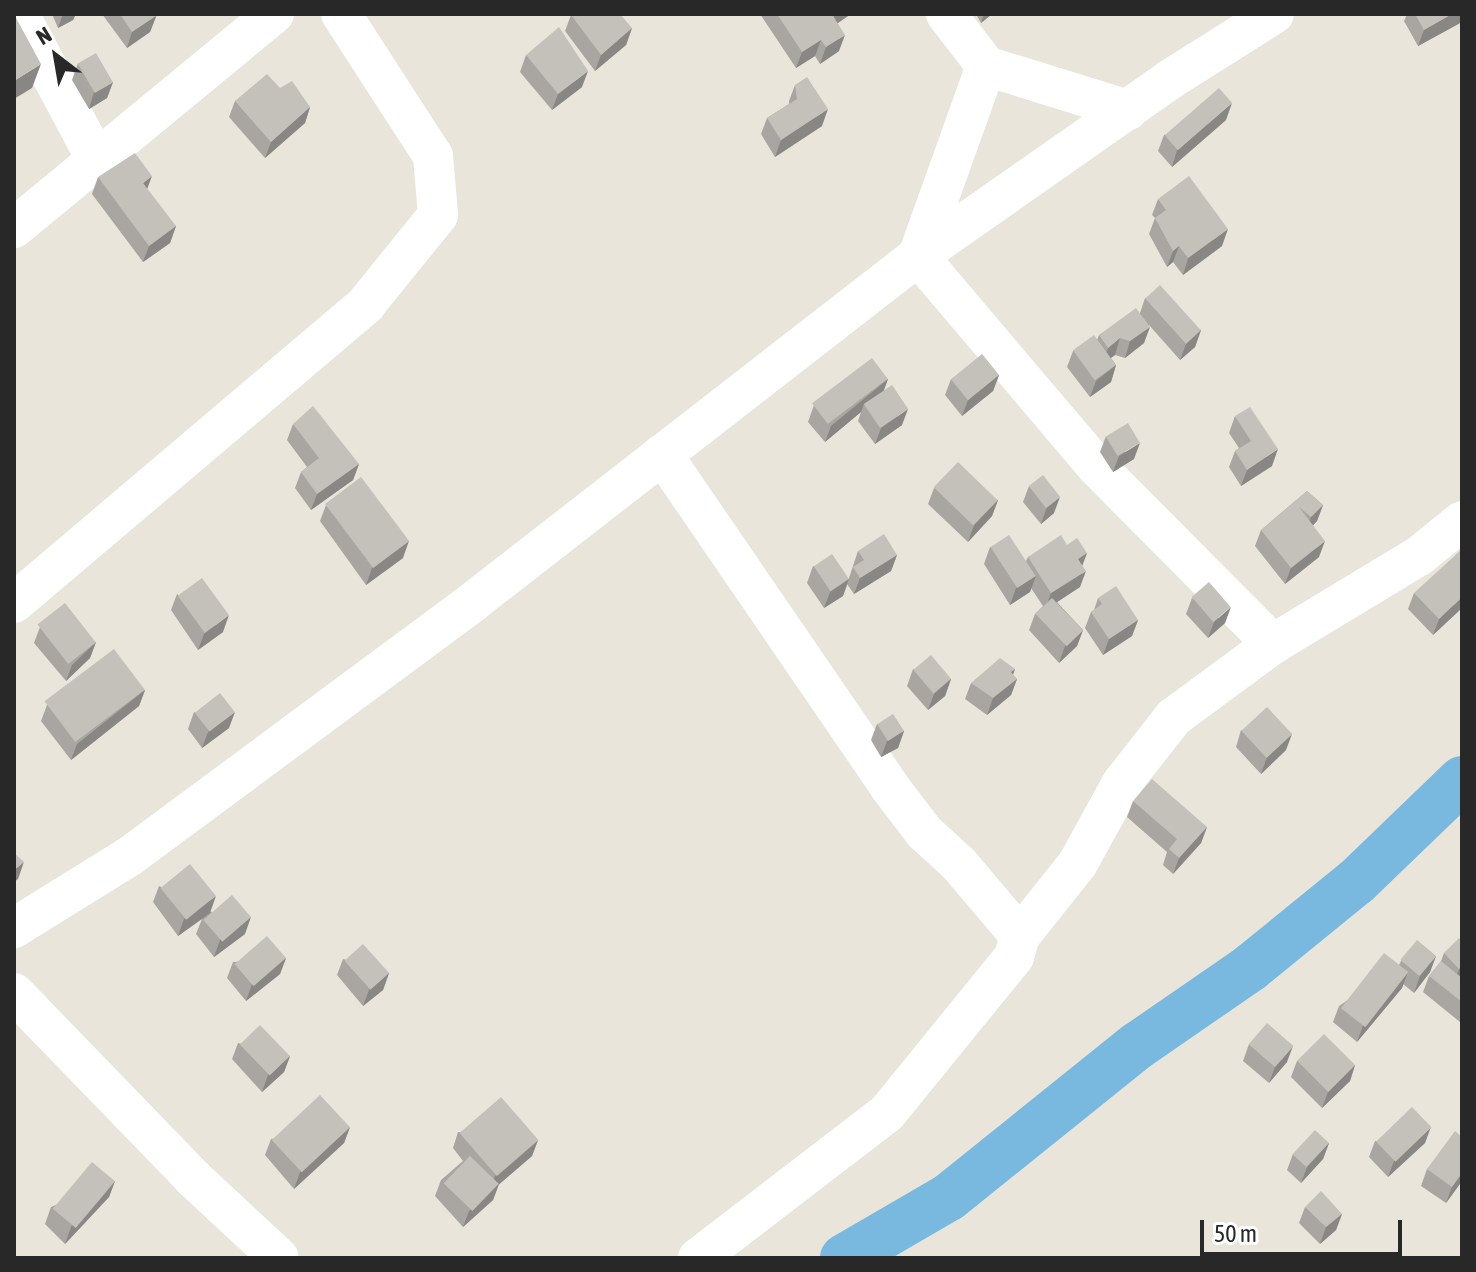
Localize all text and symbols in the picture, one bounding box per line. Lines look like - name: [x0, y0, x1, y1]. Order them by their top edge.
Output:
- north arrow: [16, 16, 96, 96]
- text: N: [31, 21, 56, 50]
- scale bar: [1204, 1204, 1406, 1254]
- text: 50 m: [1214, 1220, 1257, 1247]

